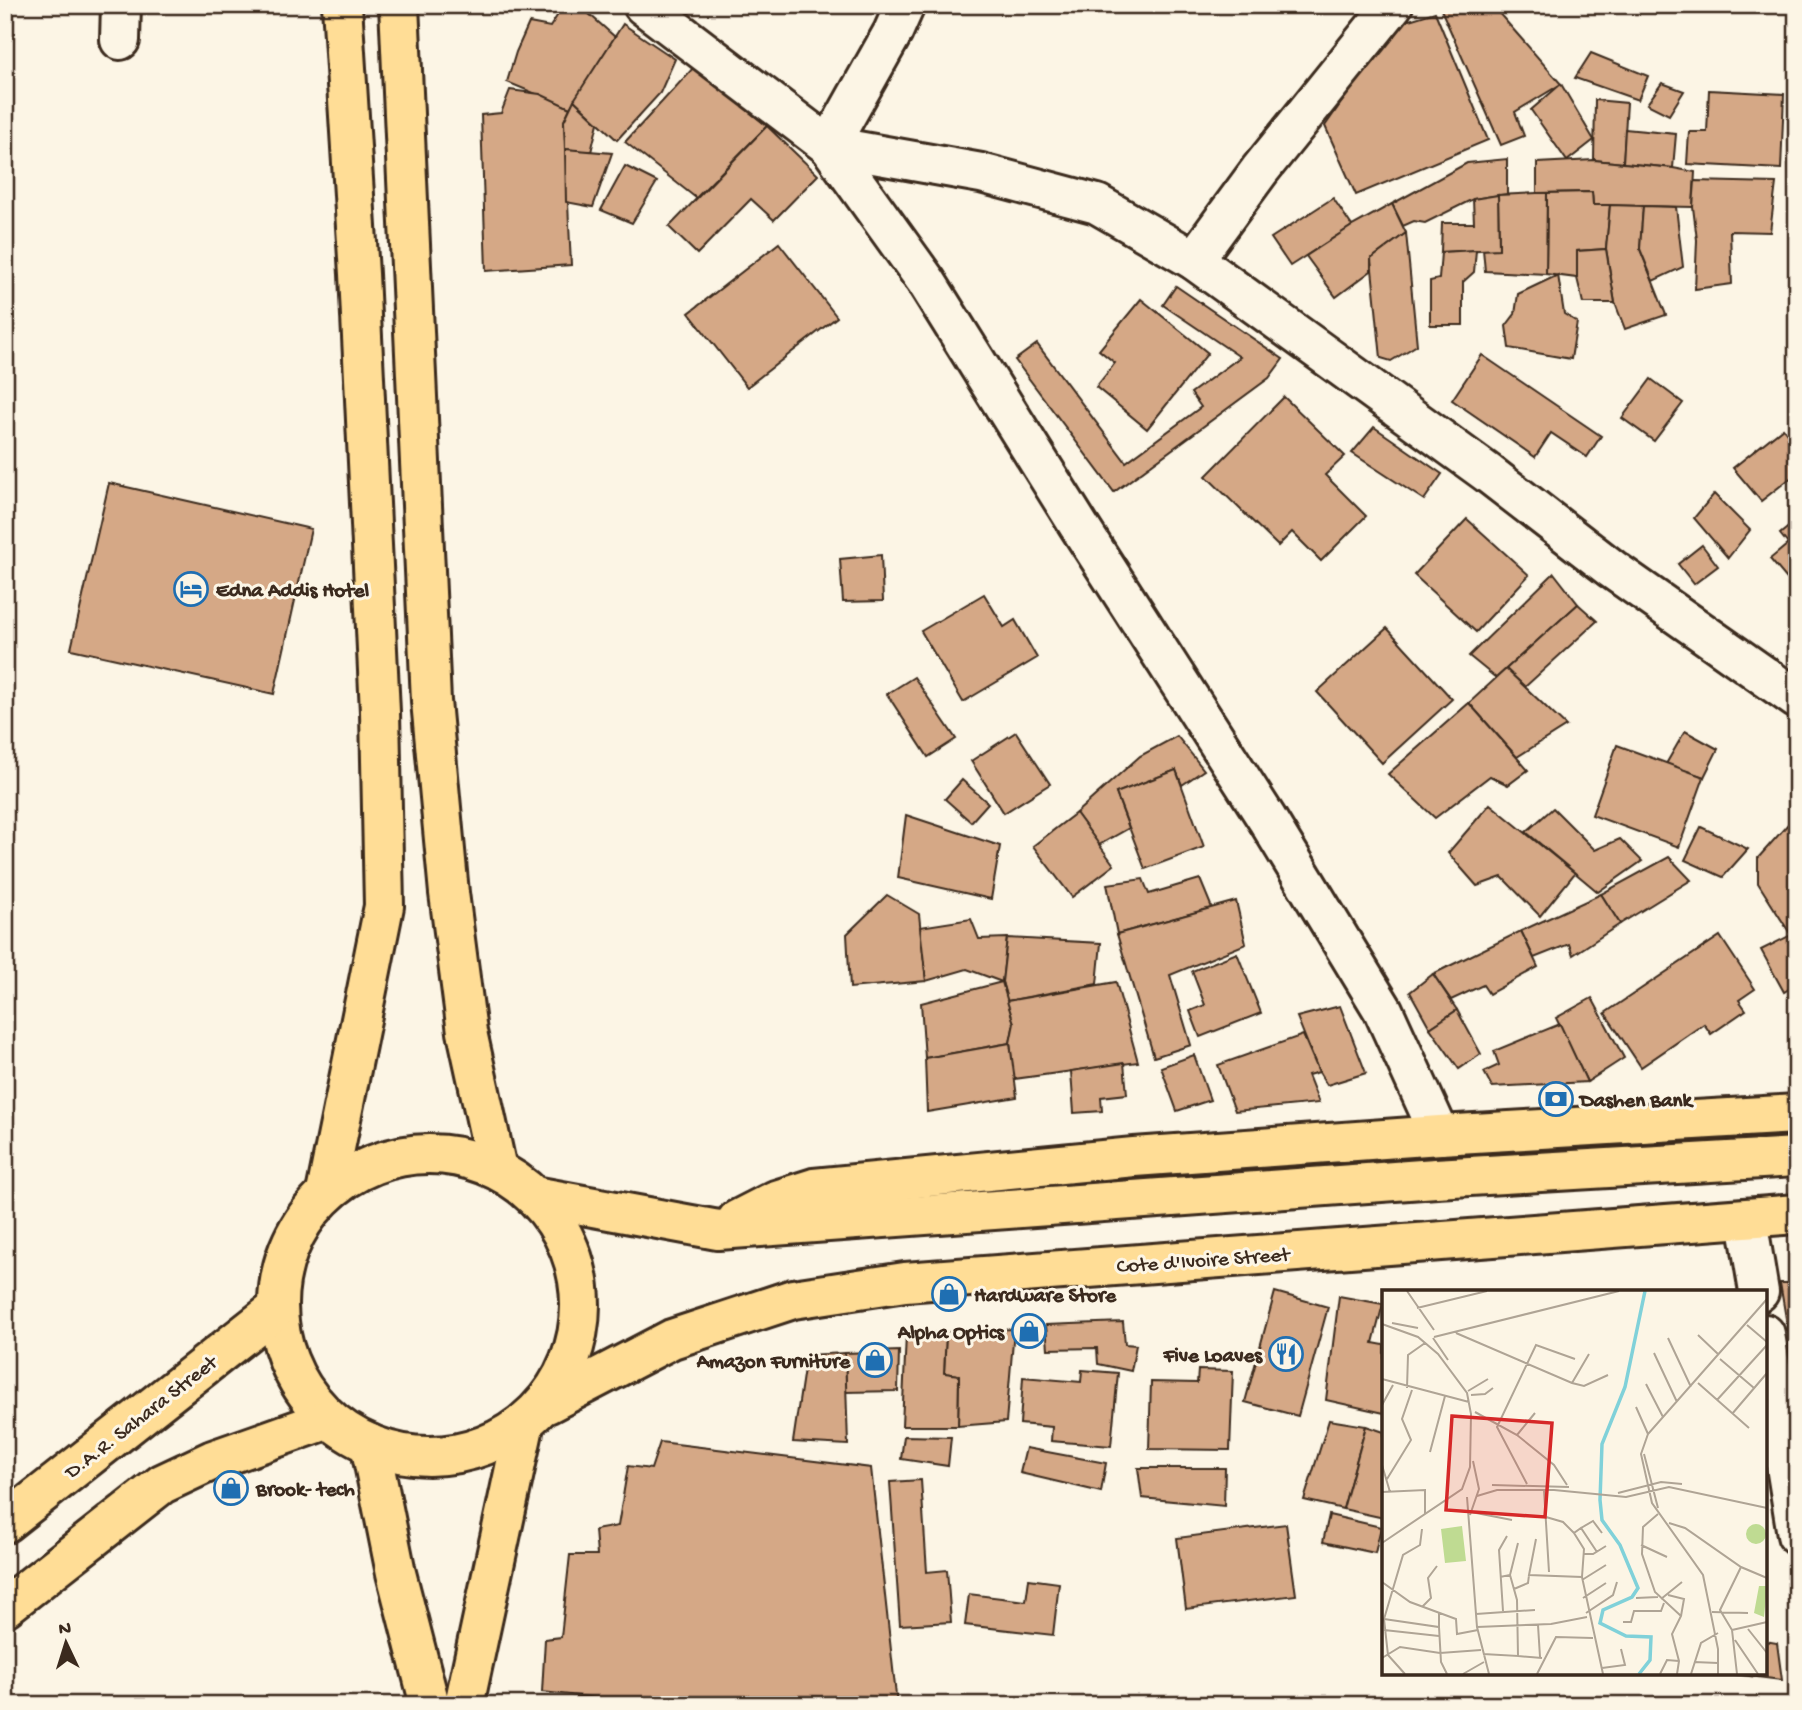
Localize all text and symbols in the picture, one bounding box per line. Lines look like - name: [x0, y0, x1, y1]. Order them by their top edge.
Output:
- hotel icon: Edna Addis Hotel: [172, 570, 210, 608]
- place label: Edna Addis Hotel: [216, 580, 370, 605]
- bank icon: Dashen Bank: [1537, 1080, 1575, 1118]
- place label: Dashen Bank: [1578, 1090, 1695, 1115]
- street label: Cote d'Ivoire Street: [1116, 1244, 1293, 1281]
- shop icon: Hardware Store: [930, 1275, 968, 1313]
- place label: Hardware Store: [974, 1285, 1117, 1310]
- inset map: [1382, 1290, 1767, 1675]
- shop icon: Alpha Optics: [1010, 1312, 1048, 1350]
- place label: Alpha Optics: [897, 1322, 1005, 1347]
- restaurant icon: Five Loaves: [1267, 1335, 1305, 1373]
- shop icon: Amazon Furniture: [856, 1341, 894, 1379]
- place label: Five Loaves: [1163, 1345, 1263, 1370]
- street label: D.A.R. Sahara Street: [60, 1350, 225, 1487]
- place label: Amazon Furniture: [696, 1351, 851, 1376]
- shop icon: Brook- tech: [212, 1469, 250, 1507]
- place label: Brook- tech: [255, 1479, 355, 1504]
- north arrow: [32, 1608, 102, 1678]
- text: N: [58, 1618, 72, 1641]

